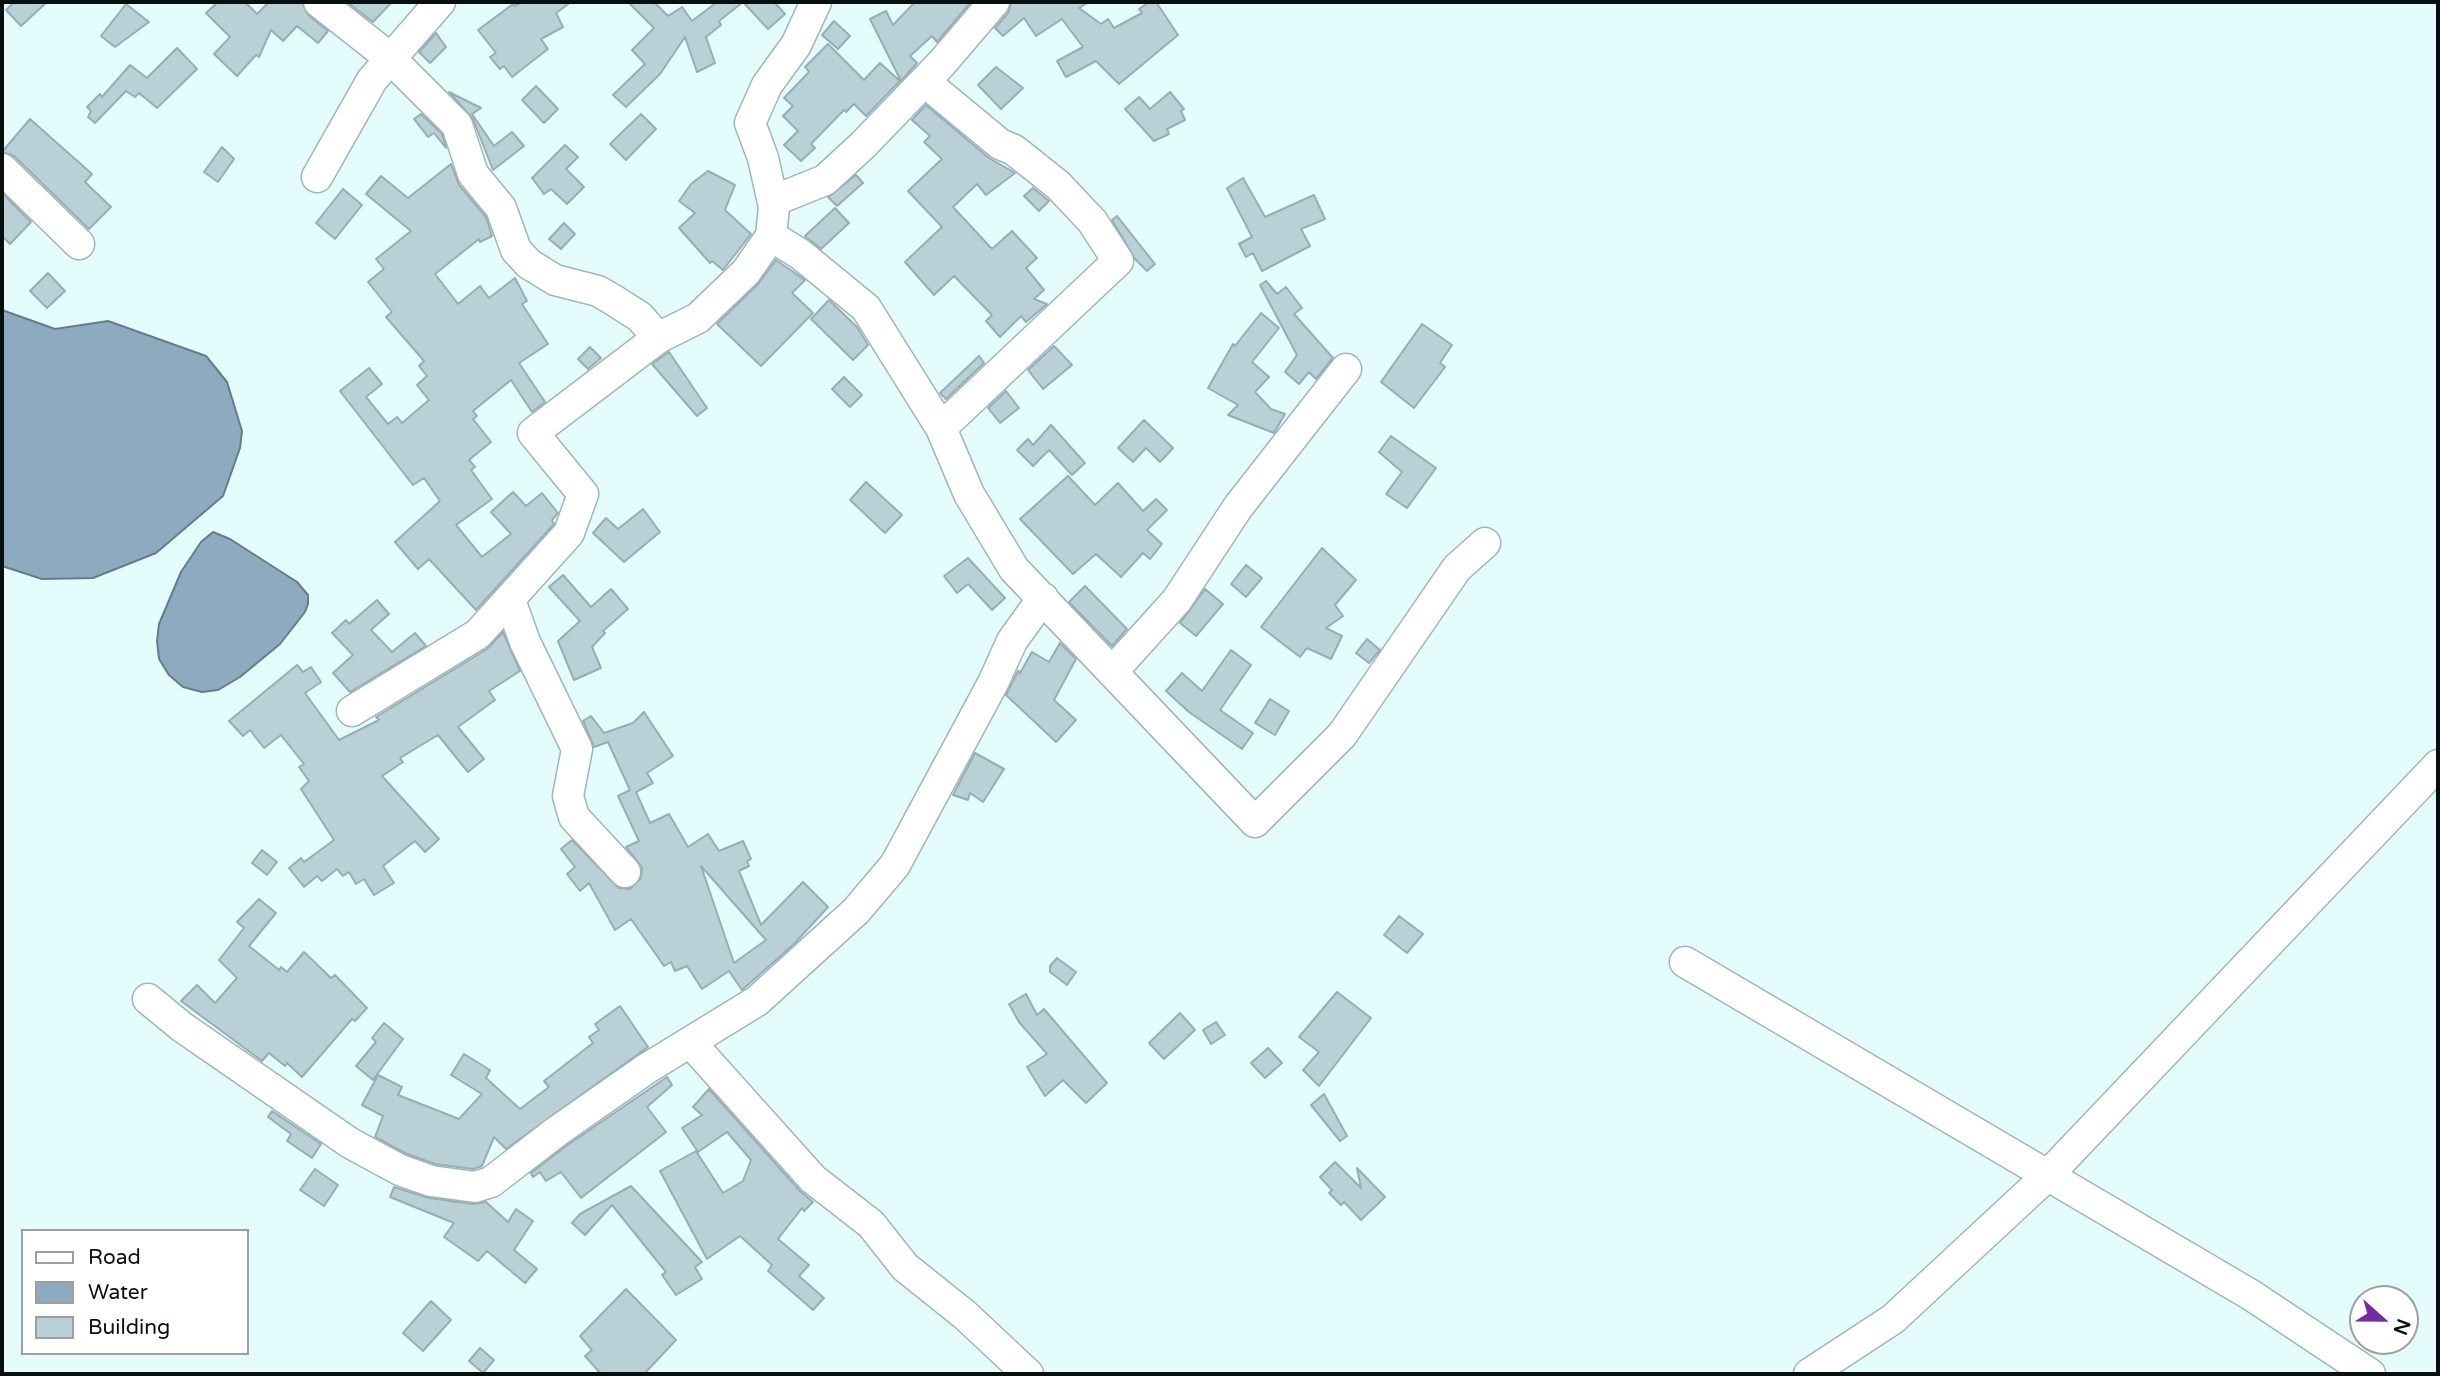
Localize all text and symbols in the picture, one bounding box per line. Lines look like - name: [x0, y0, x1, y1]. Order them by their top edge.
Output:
- legend: [21, 1229, 248, 1355]
- text: Road: [88, 1245, 141, 1270]
- text: Water: [88, 1280, 148, 1305]
- north arrow: [2349, 1285, 2419, 1355]
- text: Building: [88, 1315, 170, 1340]
- text: N: [2389, 1316, 2415, 1338]

